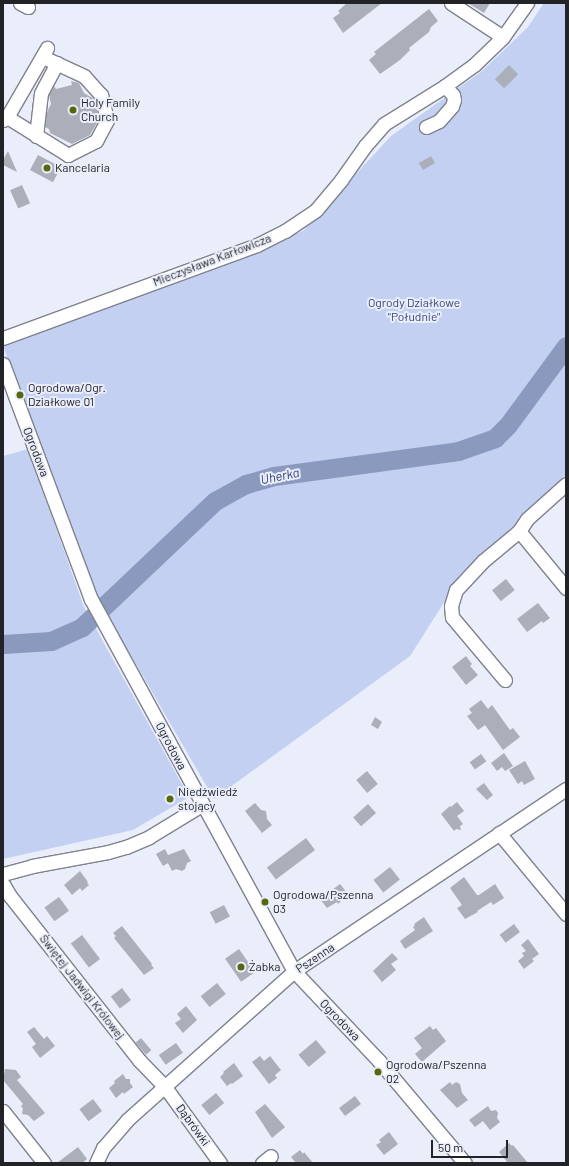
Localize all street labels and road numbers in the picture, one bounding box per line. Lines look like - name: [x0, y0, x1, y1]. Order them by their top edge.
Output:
- street label: Mieczysława Karłowicza: [151, 231, 273, 289]
- street label: Ogrodowa: [20, 425, 52, 479]
- street label: Ogrodowa: [152, 720, 190, 772]
- street label: Świętej Jadwigi Królowej: [37, 932, 127, 1042]
- street label: Pszenna: [293, 940, 337, 976]
- street label: Ogrodowa: [317, 996, 363, 1044]
- street label: Dąbrówki: [173, 1101, 213, 1149]

